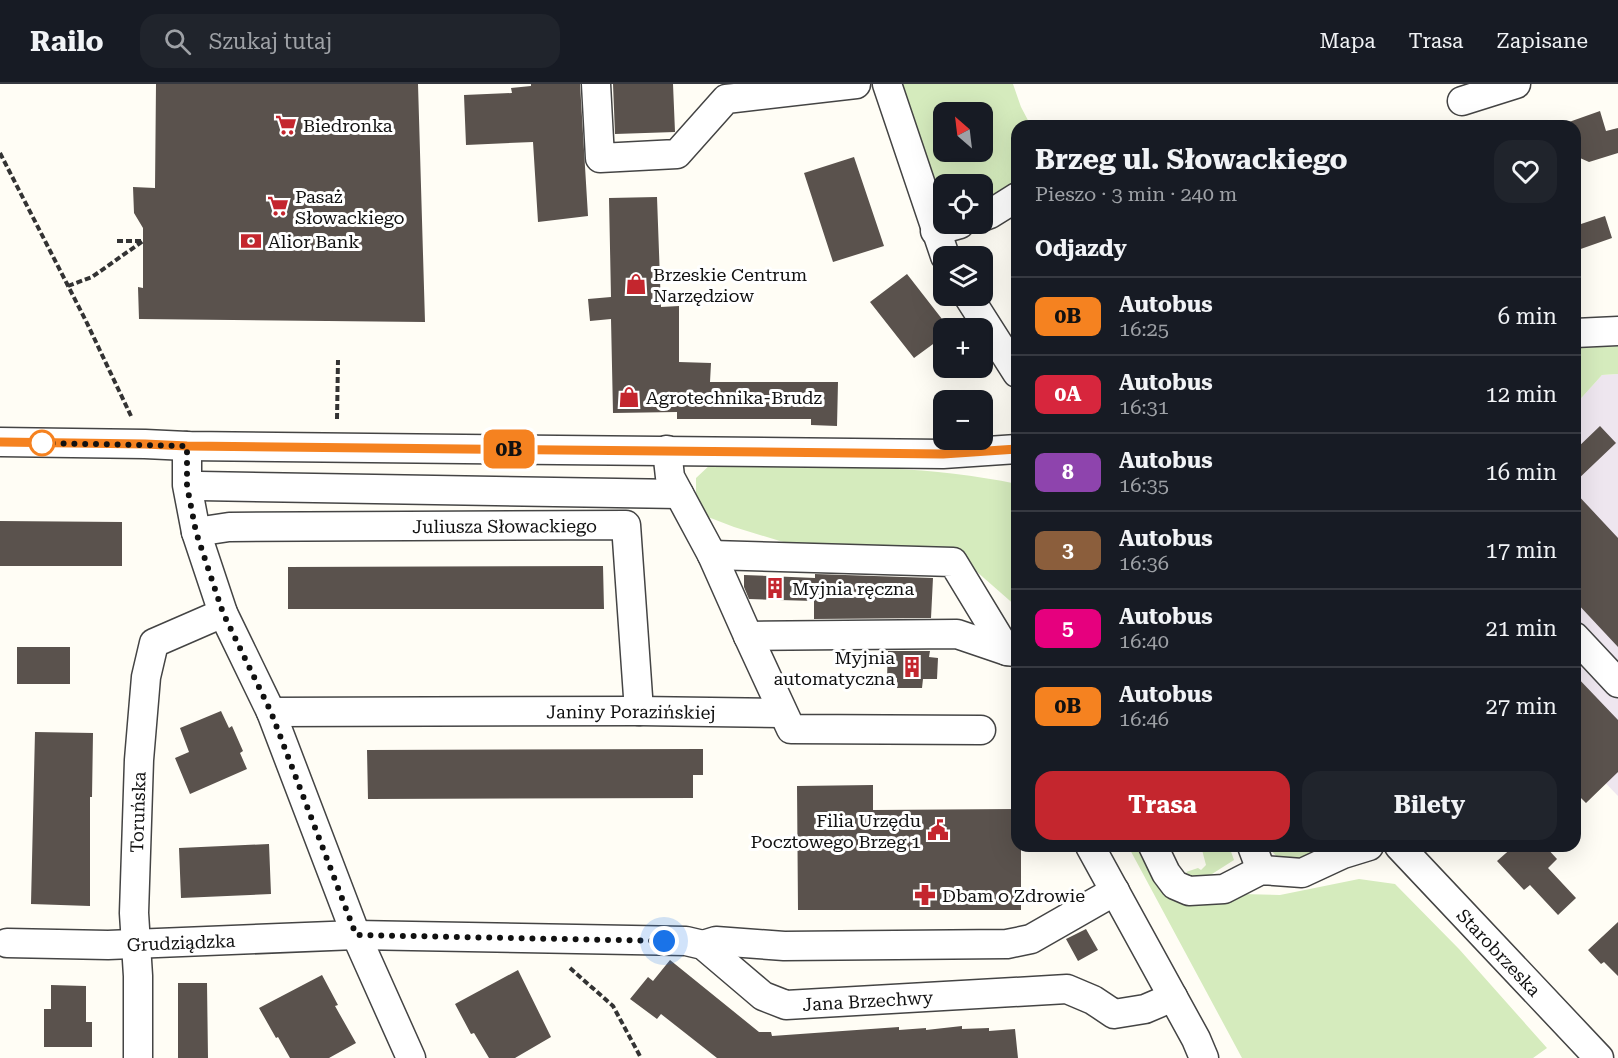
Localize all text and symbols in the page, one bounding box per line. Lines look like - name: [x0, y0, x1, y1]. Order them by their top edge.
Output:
- search box: [140, 14, 560, 68]
- text: Railo: [30, 25, 104, 58]
- icon: search: [161, 25, 194, 58]
- text: Szukaj tutaj: [209, 29, 332, 54]
- text: Mapa: [1319, 29, 1376, 53]
- text: Trasa: [1409, 29, 1463, 53]
- text: Zapisane: [1496, 29, 1588, 53]
- north arrow: [933, 102, 993, 162]
- map controls: [933, 102, 993, 450]
- supermarket icon: Biedronka: [274, 113, 298, 137]
- place label: Biedronka: [303, 115, 393, 136]
- button: heart: [1494, 140, 1557, 203]
- text: Brzeg ul. Słowackiego: [1035, 143, 1348, 176]
- button: locate: [933, 174, 993, 234]
- text: Pieszo · 3 min · 240 m: [1035, 182, 1237, 206]
- place label: Pasaż Słowackiego: [295, 186, 405, 228]
- supermarket icon: Pasaż Słowackiego: [266, 194, 290, 218]
- bank icon: Alior Bank: [239, 229, 263, 253]
- place label: Alior Bank: [268, 231, 360, 252]
- text: Odjazdy: [1035, 236, 1127, 261]
- button: layers: [933, 246, 993, 306]
- place label: Brzeskie Centrum Narzędziow: [653, 264, 807, 306]
- shop icon: Brzeskie Centrum Narzędziow: [624, 272, 648, 296]
- text: Autobus: [1119, 292, 1213, 317]
- text: 0B: [1055, 304, 1081, 328]
- text: 6 min: [1498, 304, 1557, 329]
- text: 16:25: [1119, 317, 1169, 341]
- button: +: [933, 318, 993, 378]
- text: Autobus: [1119, 370, 1213, 395]
- text: 0A: [1055, 382, 1081, 406]
- text: 12 min: [1486, 382, 1557, 407]
- shop icon: Agrotechnika-Brudz: [617, 385, 641, 409]
- place label: Agrotechnika-Brudz: [646, 387, 822, 408]
- button: −: [933, 390, 993, 450]
- text: 16:31: [1119, 395, 1169, 419]
- unlabelled marker: [29, 430, 55, 456]
- line badge: 0B: [482, 430, 536, 469]
- text: 0B: [496, 437, 522, 461]
- text: Autobus: [1119, 448, 1213, 473]
- text: 8: [1062, 460, 1074, 484]
- text: 16 min: [1486, 460, 1557, 485]
- text: 16:35: [1119, 473, 1169, 497]
- street label: Juliusza Słowackiego: [412, 515, 597, 537]
- text: Autobus: [1119, 526, 1213, 551]
- text: 3: [1062, 538, 1074, 562]
- text: 17 min: [1486, 538, 1557, 563]
- text: 16:36: [1119, 551, 1169, 575]
- building icon: Myjnia ręczna: [763, 576, 787, 600]
- place label: Myjnia ręczna: [792, 578, 914, 599]
- text: Autobus: [1119, 604, 1213, 629]
- text: 5: [1062, 616, 1074, 640]
- text: 21 min: [1486, 616, 1557, 641]
- text: 16:40: [1119, 629, 1169, 653]
- place label: Myjnia automatyczna: [773, 647, 895, 689]
- building icon: Myjnia automatyczna: [900, 655, 924, 679]
- text: Autobus: [1119, 682, 1213, 707]
- text: 0B: [1055, 694, 1081, 718]
- text: 27 min: [1486, 694, 1557, 719]
- street label: Janiny Porazińskiej: [546, 700, 716, 723]
- text: 16:46: [1119, 707, 1169, 731]
- street label: Toruńska: [125, 771, 149, 853]
- button: Trasa: [1035, 771, 1290, 840]
- button: Bilety: [1302, 771, 1557, 840]
- place label: Filia Urzędu Pocztowego Brzeg 1: [751, 810, 921, 852]
- public building icon: Filia Urzędu Pocztowego Brzeg 1: [926, 818, 950, 842]
- pharmacy icon: Dbam o Zdrowie: [913, 883, 937, 907]
- place label: Dbam o Zdrowie: [942, 885, 1085, 906]
- street label: Starobrzeska: [1453, 904, 1546, 1000]
- your location: [649, 926, 679, 956]
- street label: Grudziądzka: [126, 929, 236, 955]
- street label: Jana Brzechwy: [802, 986, 934, 1015]

